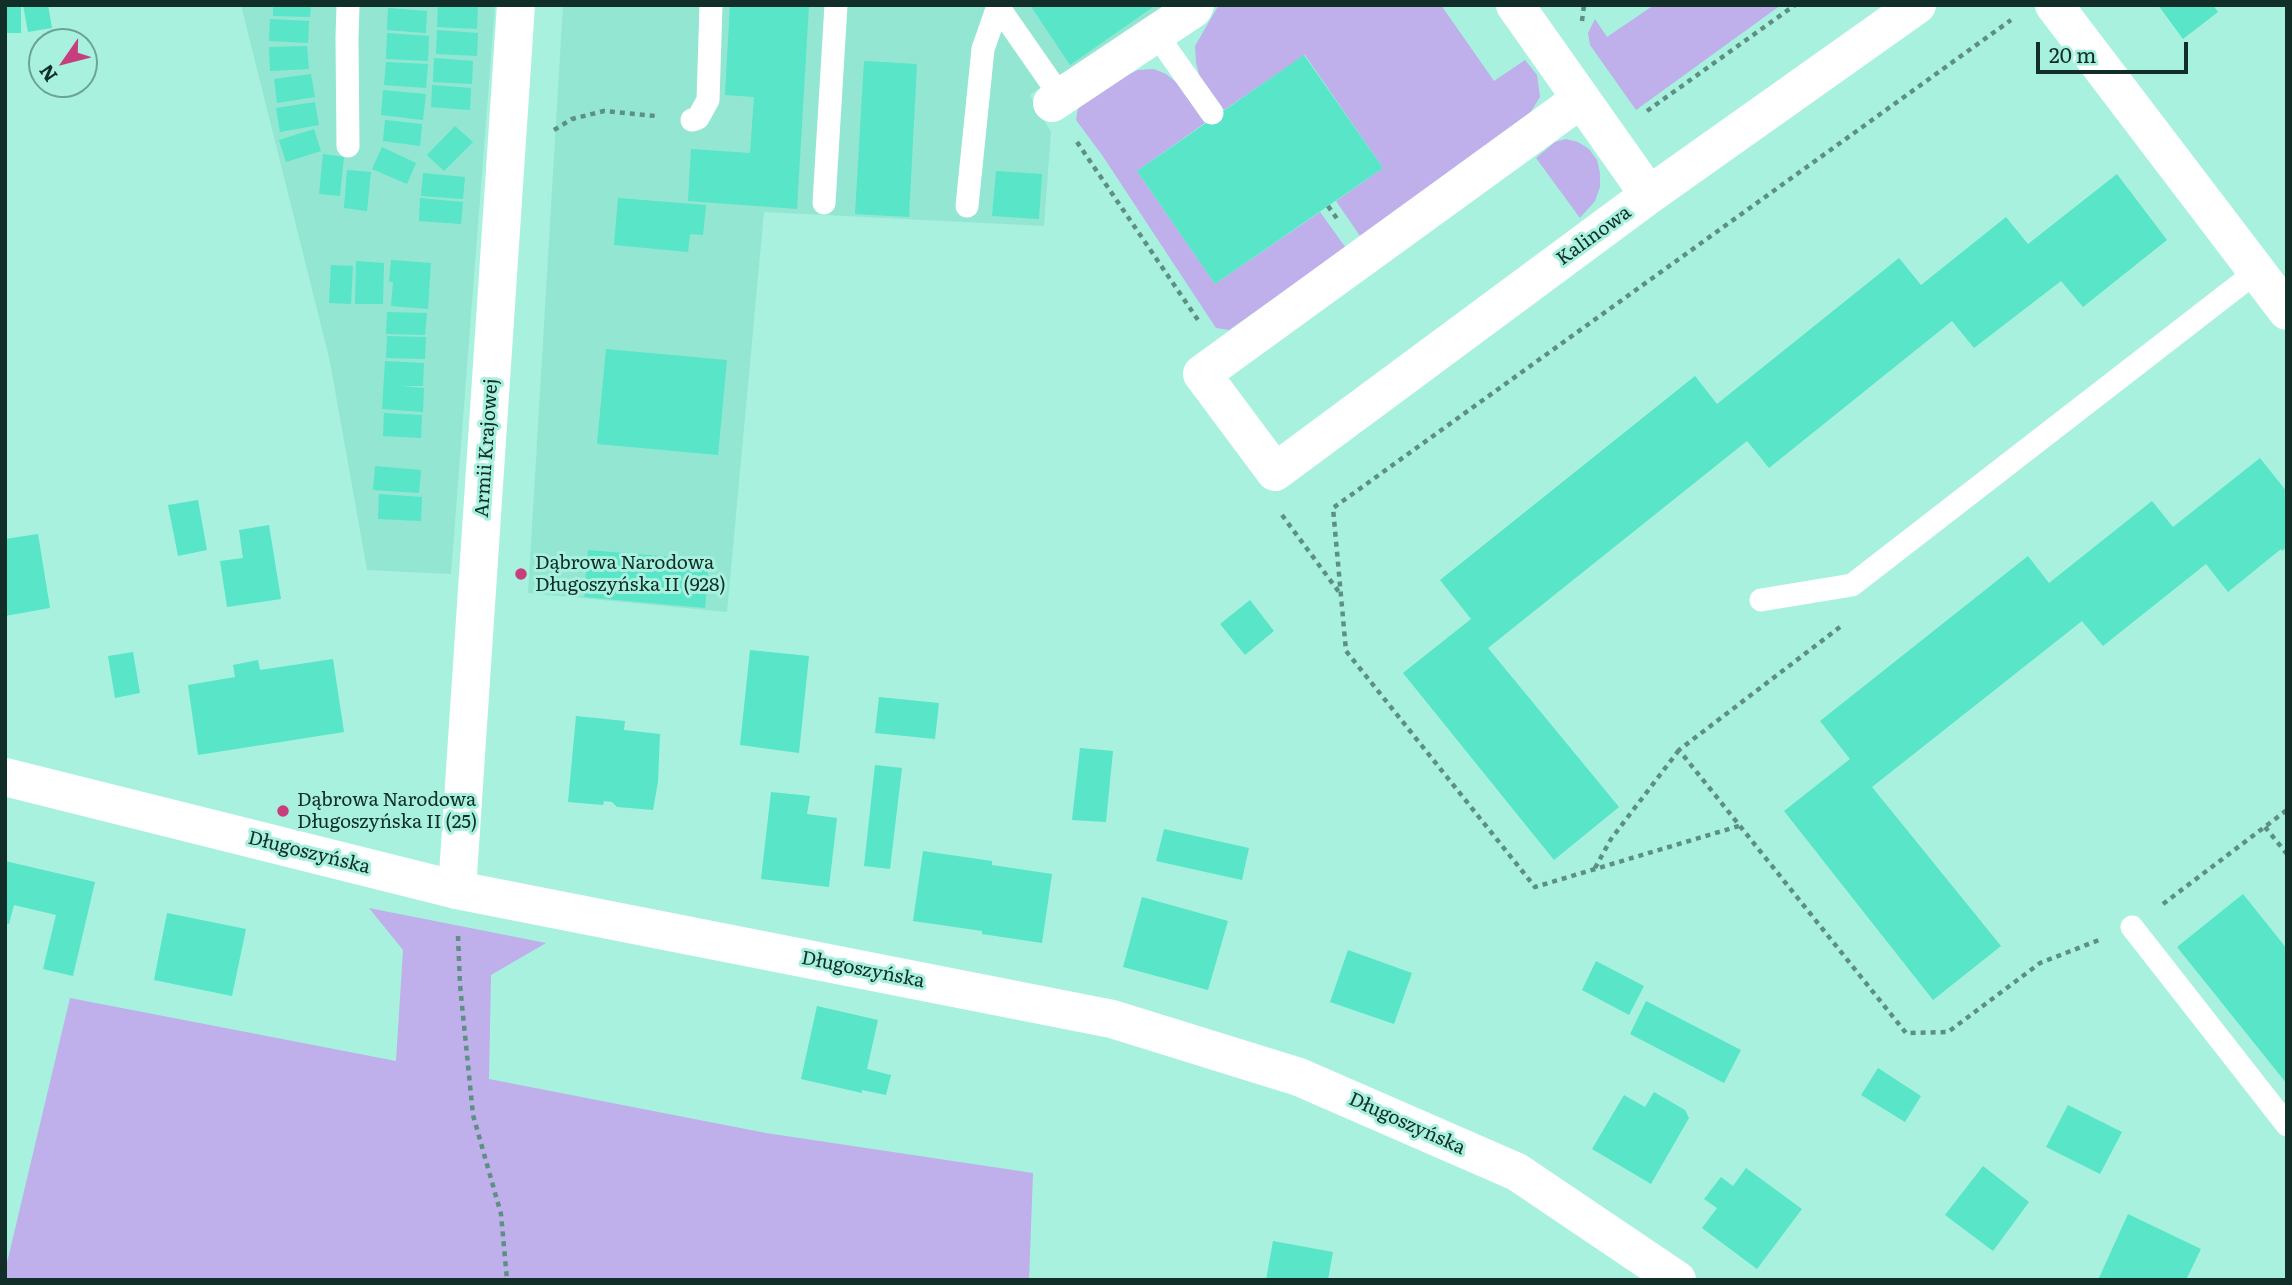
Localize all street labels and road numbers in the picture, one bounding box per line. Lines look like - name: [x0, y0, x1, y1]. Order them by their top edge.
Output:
- street label: Kalinowa: [1552, 201, 1636, 271]
- street label: Armii Krajowej: [471, 378, 503, 518]
- street label: Długoszyńska: [246, 827, 372, 879]
- street label: Długoszyńska: [799, 947, 927, 993]
- street label: Długoszyńska: [1345, 1088, 1469, 1160]

